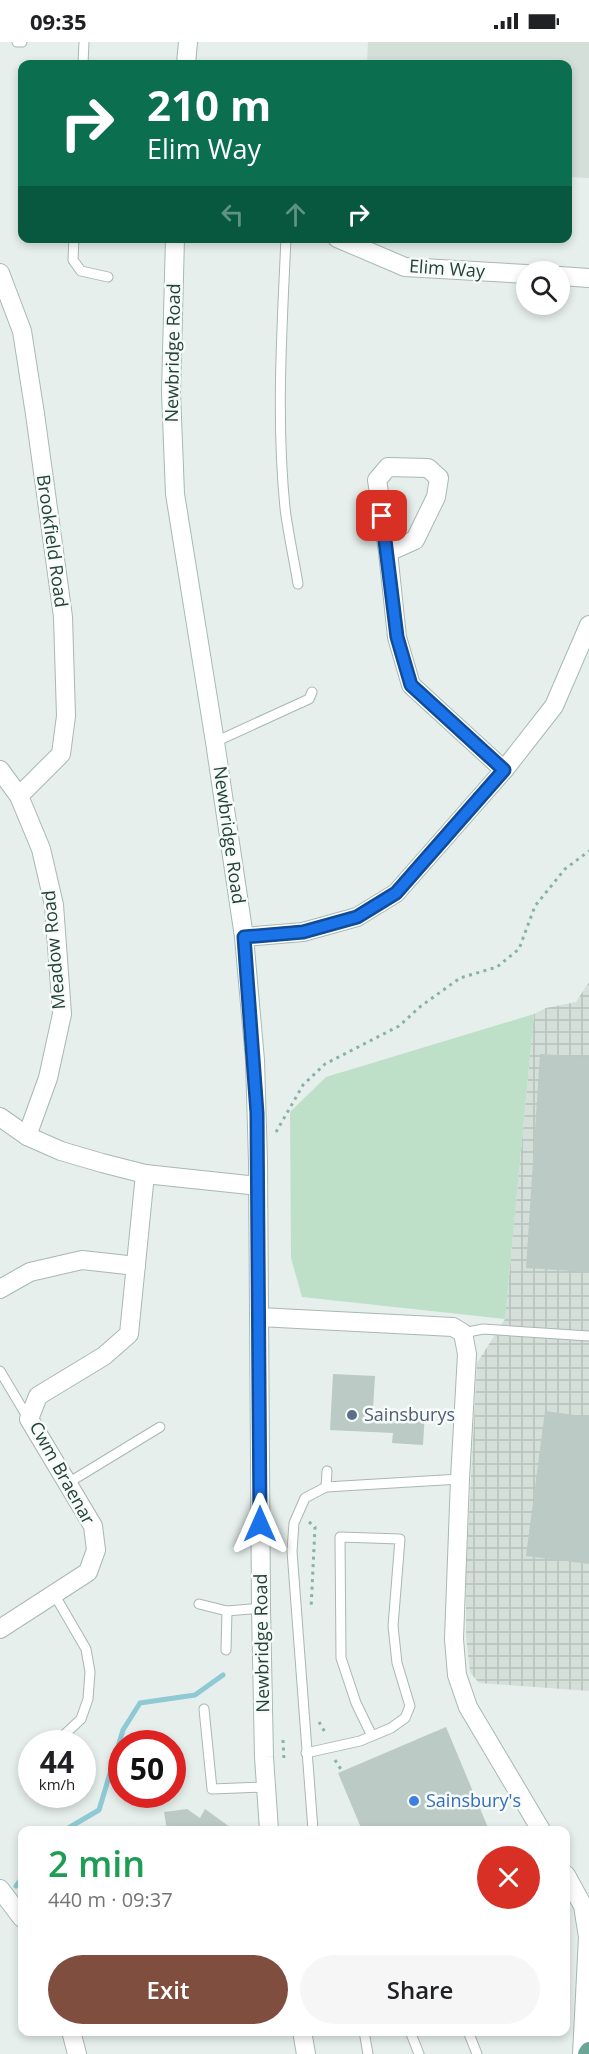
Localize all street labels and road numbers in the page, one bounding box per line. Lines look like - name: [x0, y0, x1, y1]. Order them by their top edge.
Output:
- street label: Elim Way: [408, 253, 487, 283]
- street label: Newbridge Road: [159, 283, 185, 423]
- street label: Brookfield Road: [32, 473, 74, 609]
- street label: Newbridge Road: [208, 764, 252, 905]
- street label: Meadow Road: [36, 889, 70, 1011]
- street label: Cwm Braenar: [25, 1417, 101, 1529]
- street label: Newbridge Road: [248, 1573, 274, 1713]

